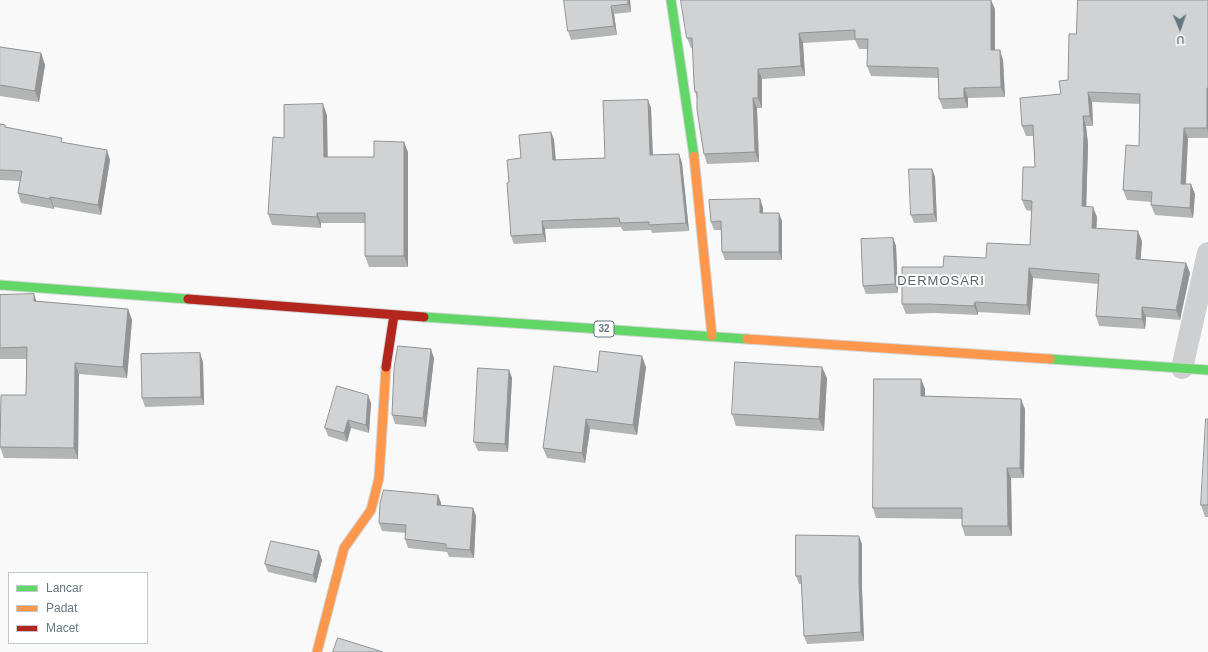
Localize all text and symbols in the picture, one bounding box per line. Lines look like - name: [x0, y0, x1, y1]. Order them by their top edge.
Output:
- north arrow: [1160, 8, 1200, 48]
- text: U: [1176, 34, 1185, 46]
- district label: DERMOSARI: [897, 273, 985, 289]
- road number: 32: [594, 321, 614, 337]
- legend: [8, 572, 148, 644]
- text: Lancar: [46, 581, 83, 595]
- text: Padat: [46, 601, 77, 615]
- text: Macet: [46, 621, 79, 635]

